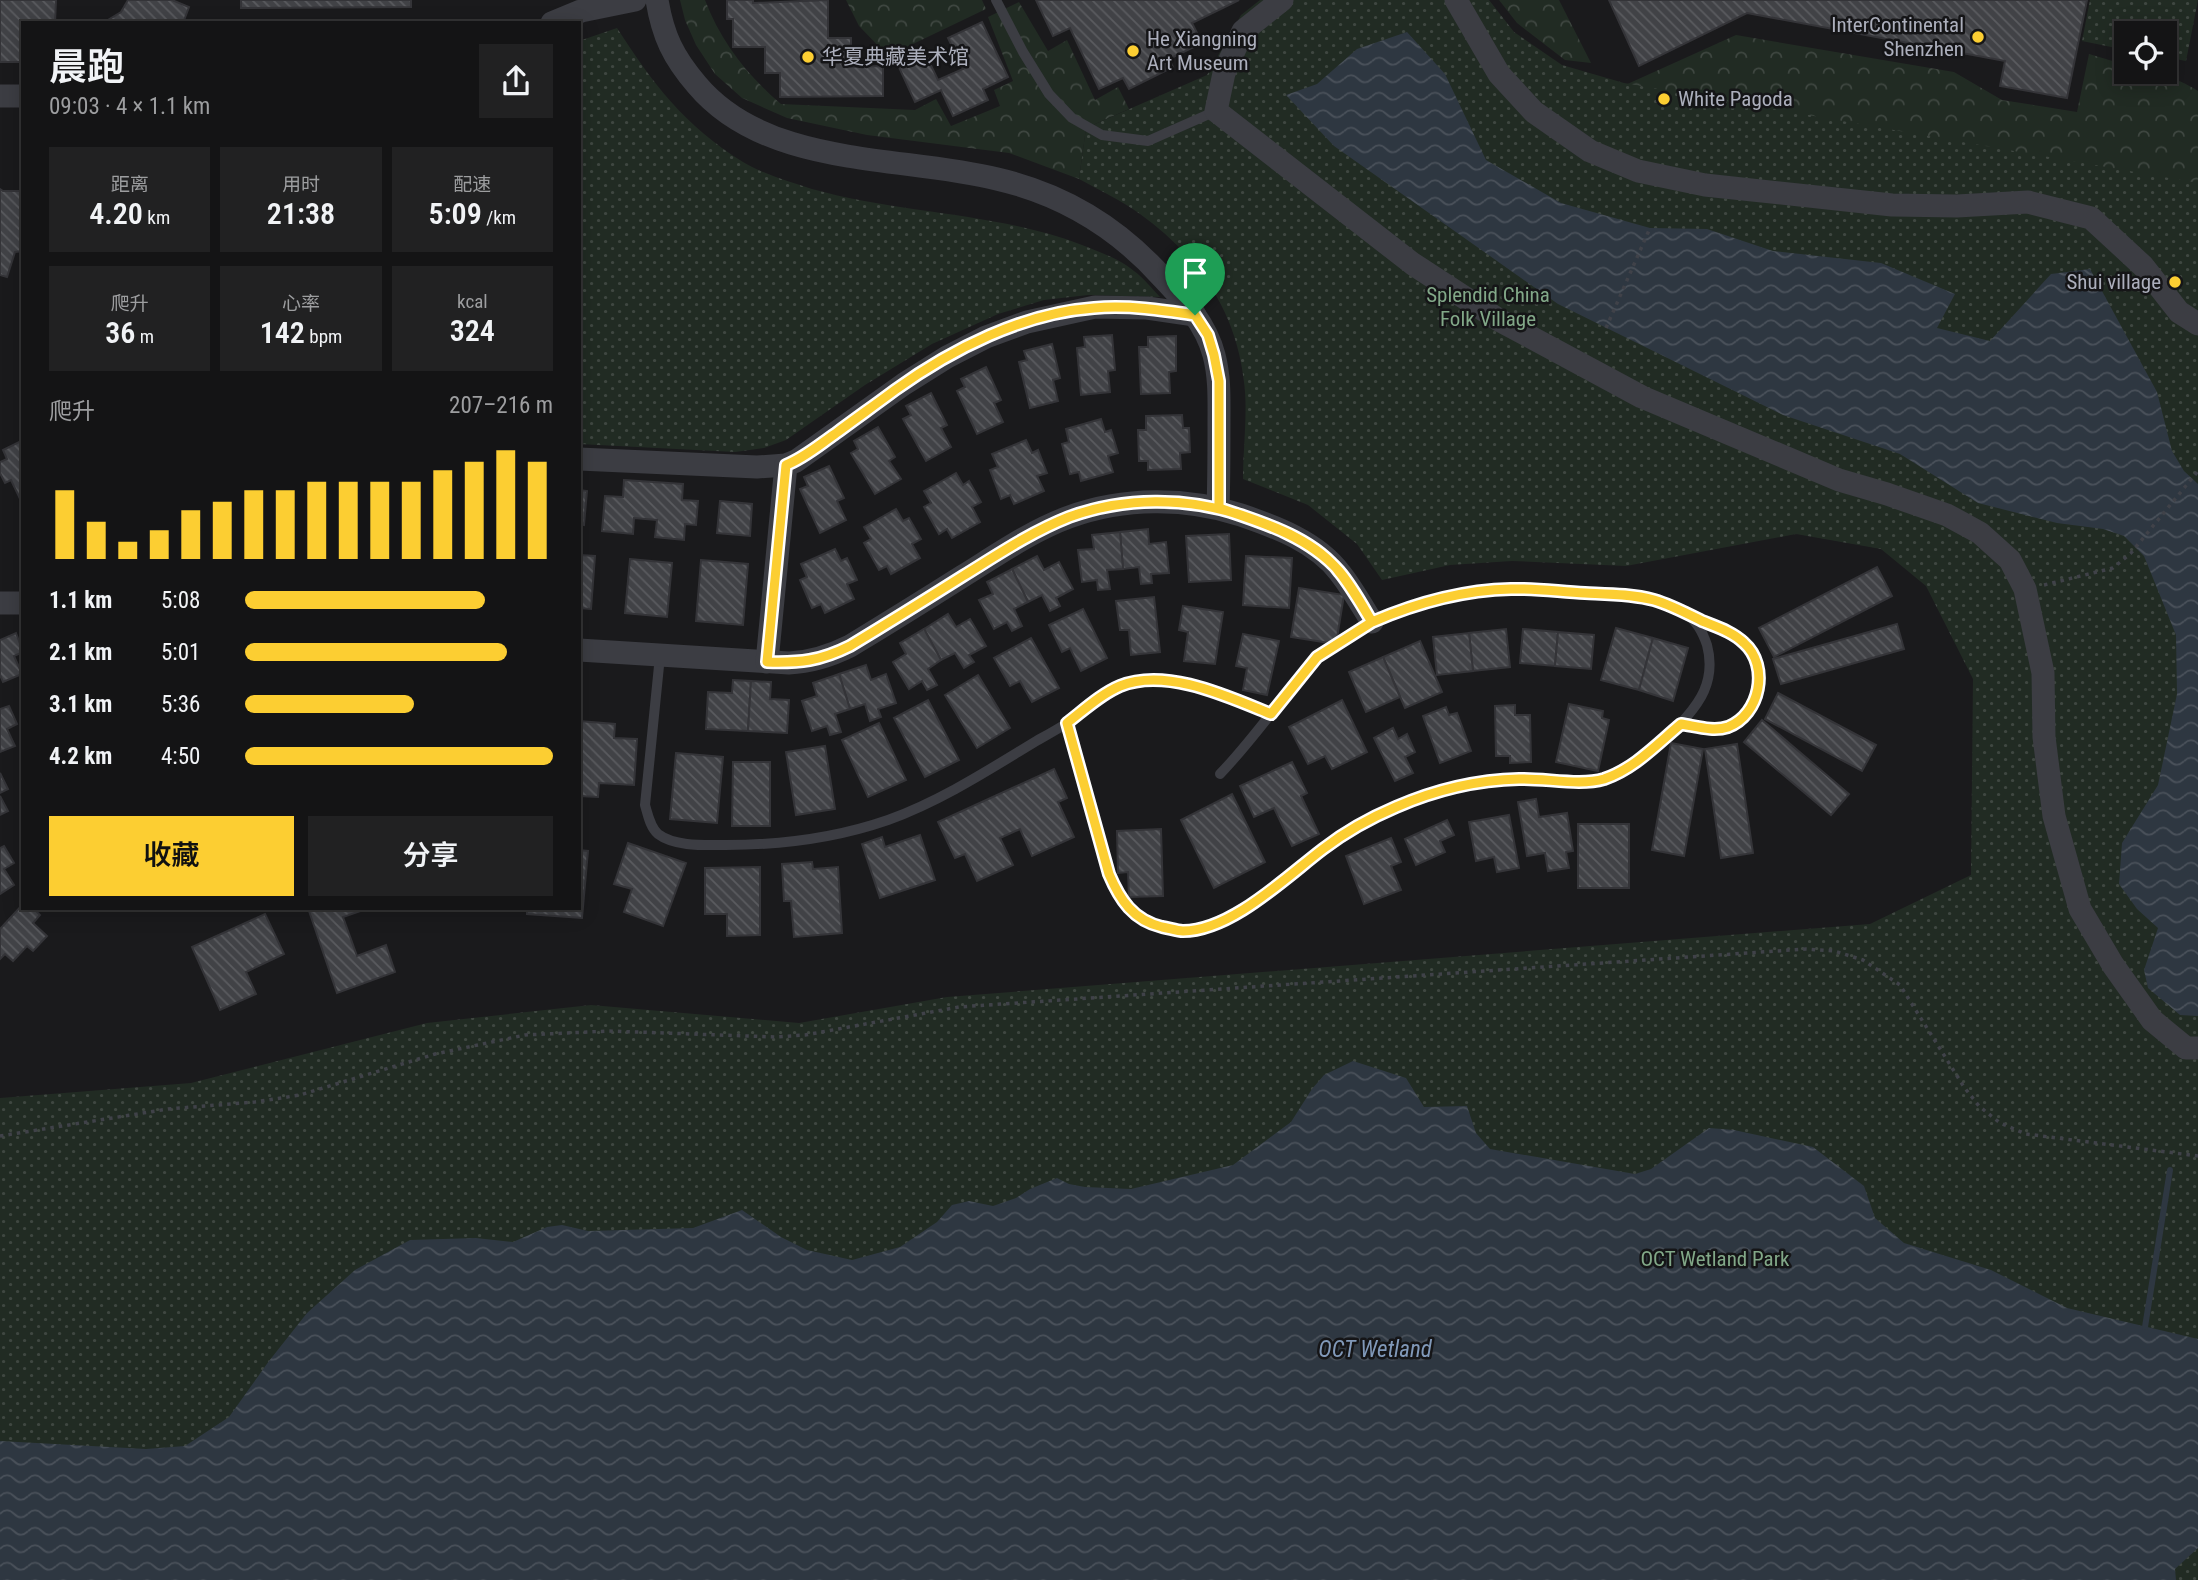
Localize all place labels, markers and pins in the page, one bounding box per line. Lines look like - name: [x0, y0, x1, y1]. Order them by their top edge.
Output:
- place label: InterContinental Shenzhen: [1831, 13, 1964, 61]
- place label: He Xiangning Art Museum: [1147, 27, 1257, 75]
- marker: InterContinental Shenzhen: [1970, 29, 1986, 45]
- marker: He Xiangning Art Museum: [1125, 43, 1141, 59]
- place label: 华夏典藏美术馆: [822, 45, 969, 69]
- marker: 华夏典藏美术馆: [800, 49, 816, 65]
- place label: White Pagoda: [1678, 87, 1793, 111]
- marker: White Pagoda: [1656, 91, 1672, 107]
- pin: [1165, 243, 1225, 315]
- place label: Shui village: [2066, 270, 2161, 294]
- marker: Shui village: [2167, 274, 2183, 290]

